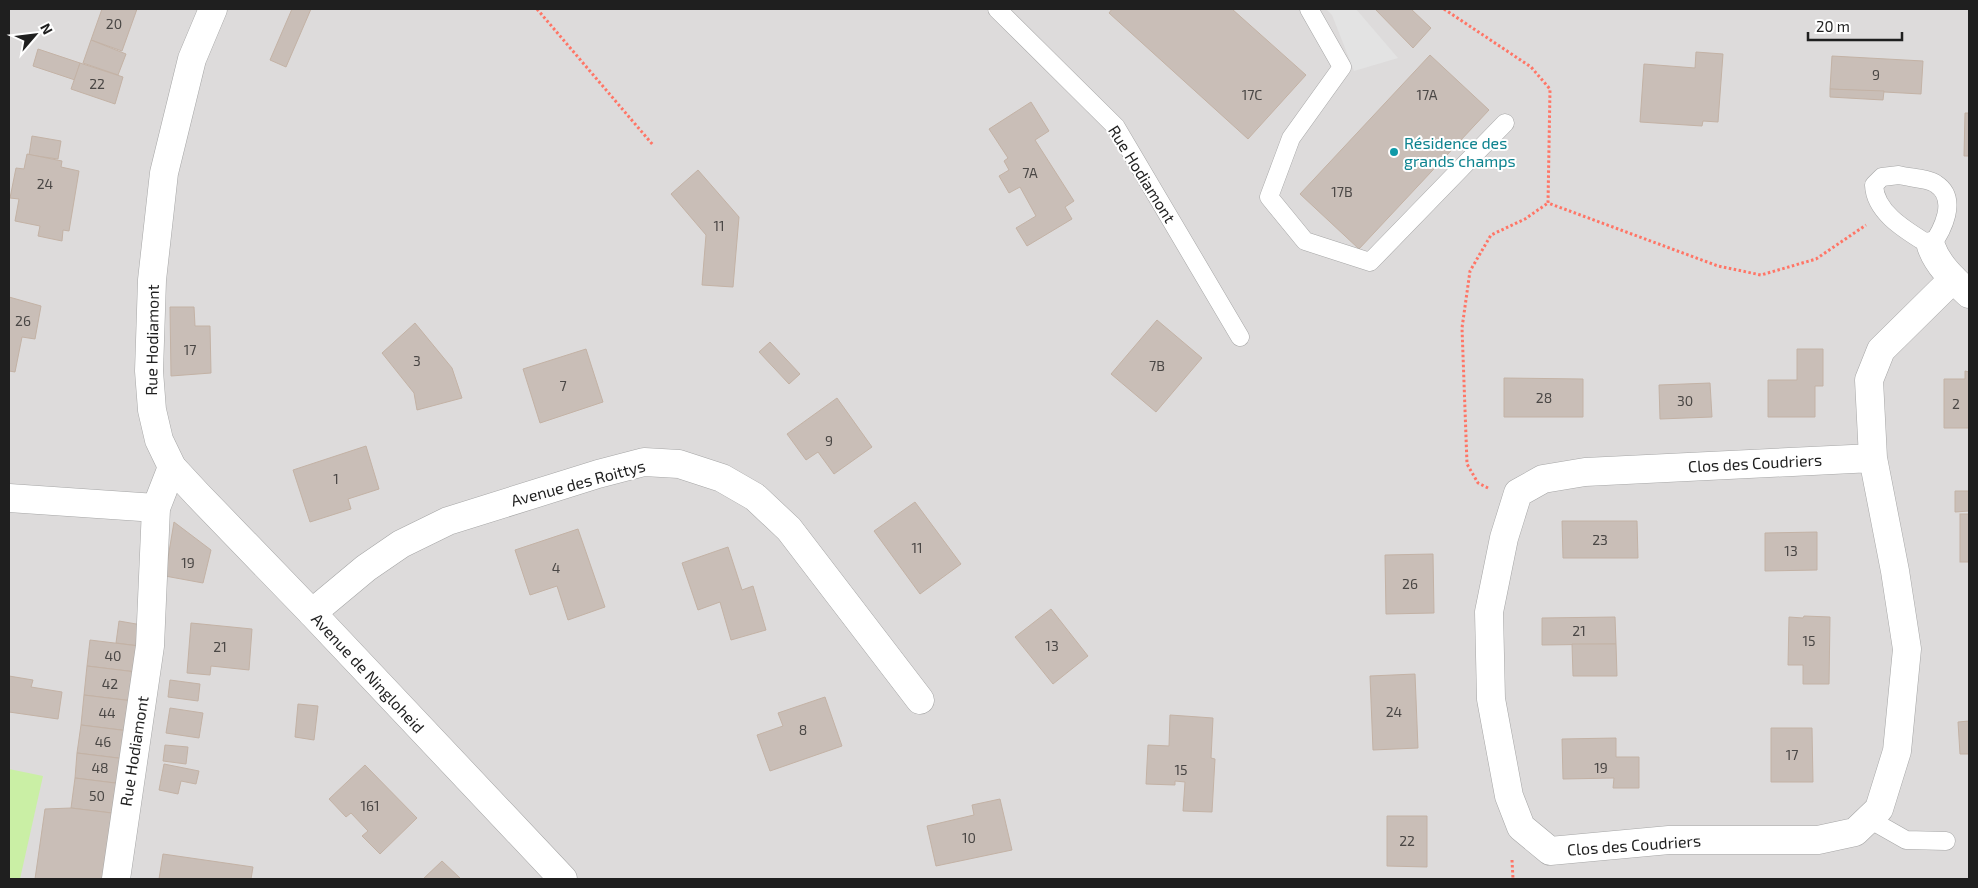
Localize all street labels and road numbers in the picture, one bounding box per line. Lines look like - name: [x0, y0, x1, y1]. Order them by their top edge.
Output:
- street label: Rue Hodiamont: [1105, 121, 1180, 226]
- street label: Rue Hodiamont: [141, 284, 162, 396]
- street label: Clos des Coudriers: [1687, 450, 1822, 475]
- street label: Avenue des Roittys: [509, 455, 647, 510]
- street label: Avenue de Ningloheid: [308, 609, 429, 736]
- street label: Rue Hodiamont: [115, 694, 152, 807]
- street label: Clos des Coudriers: [1566, 830, 1702, 859]

